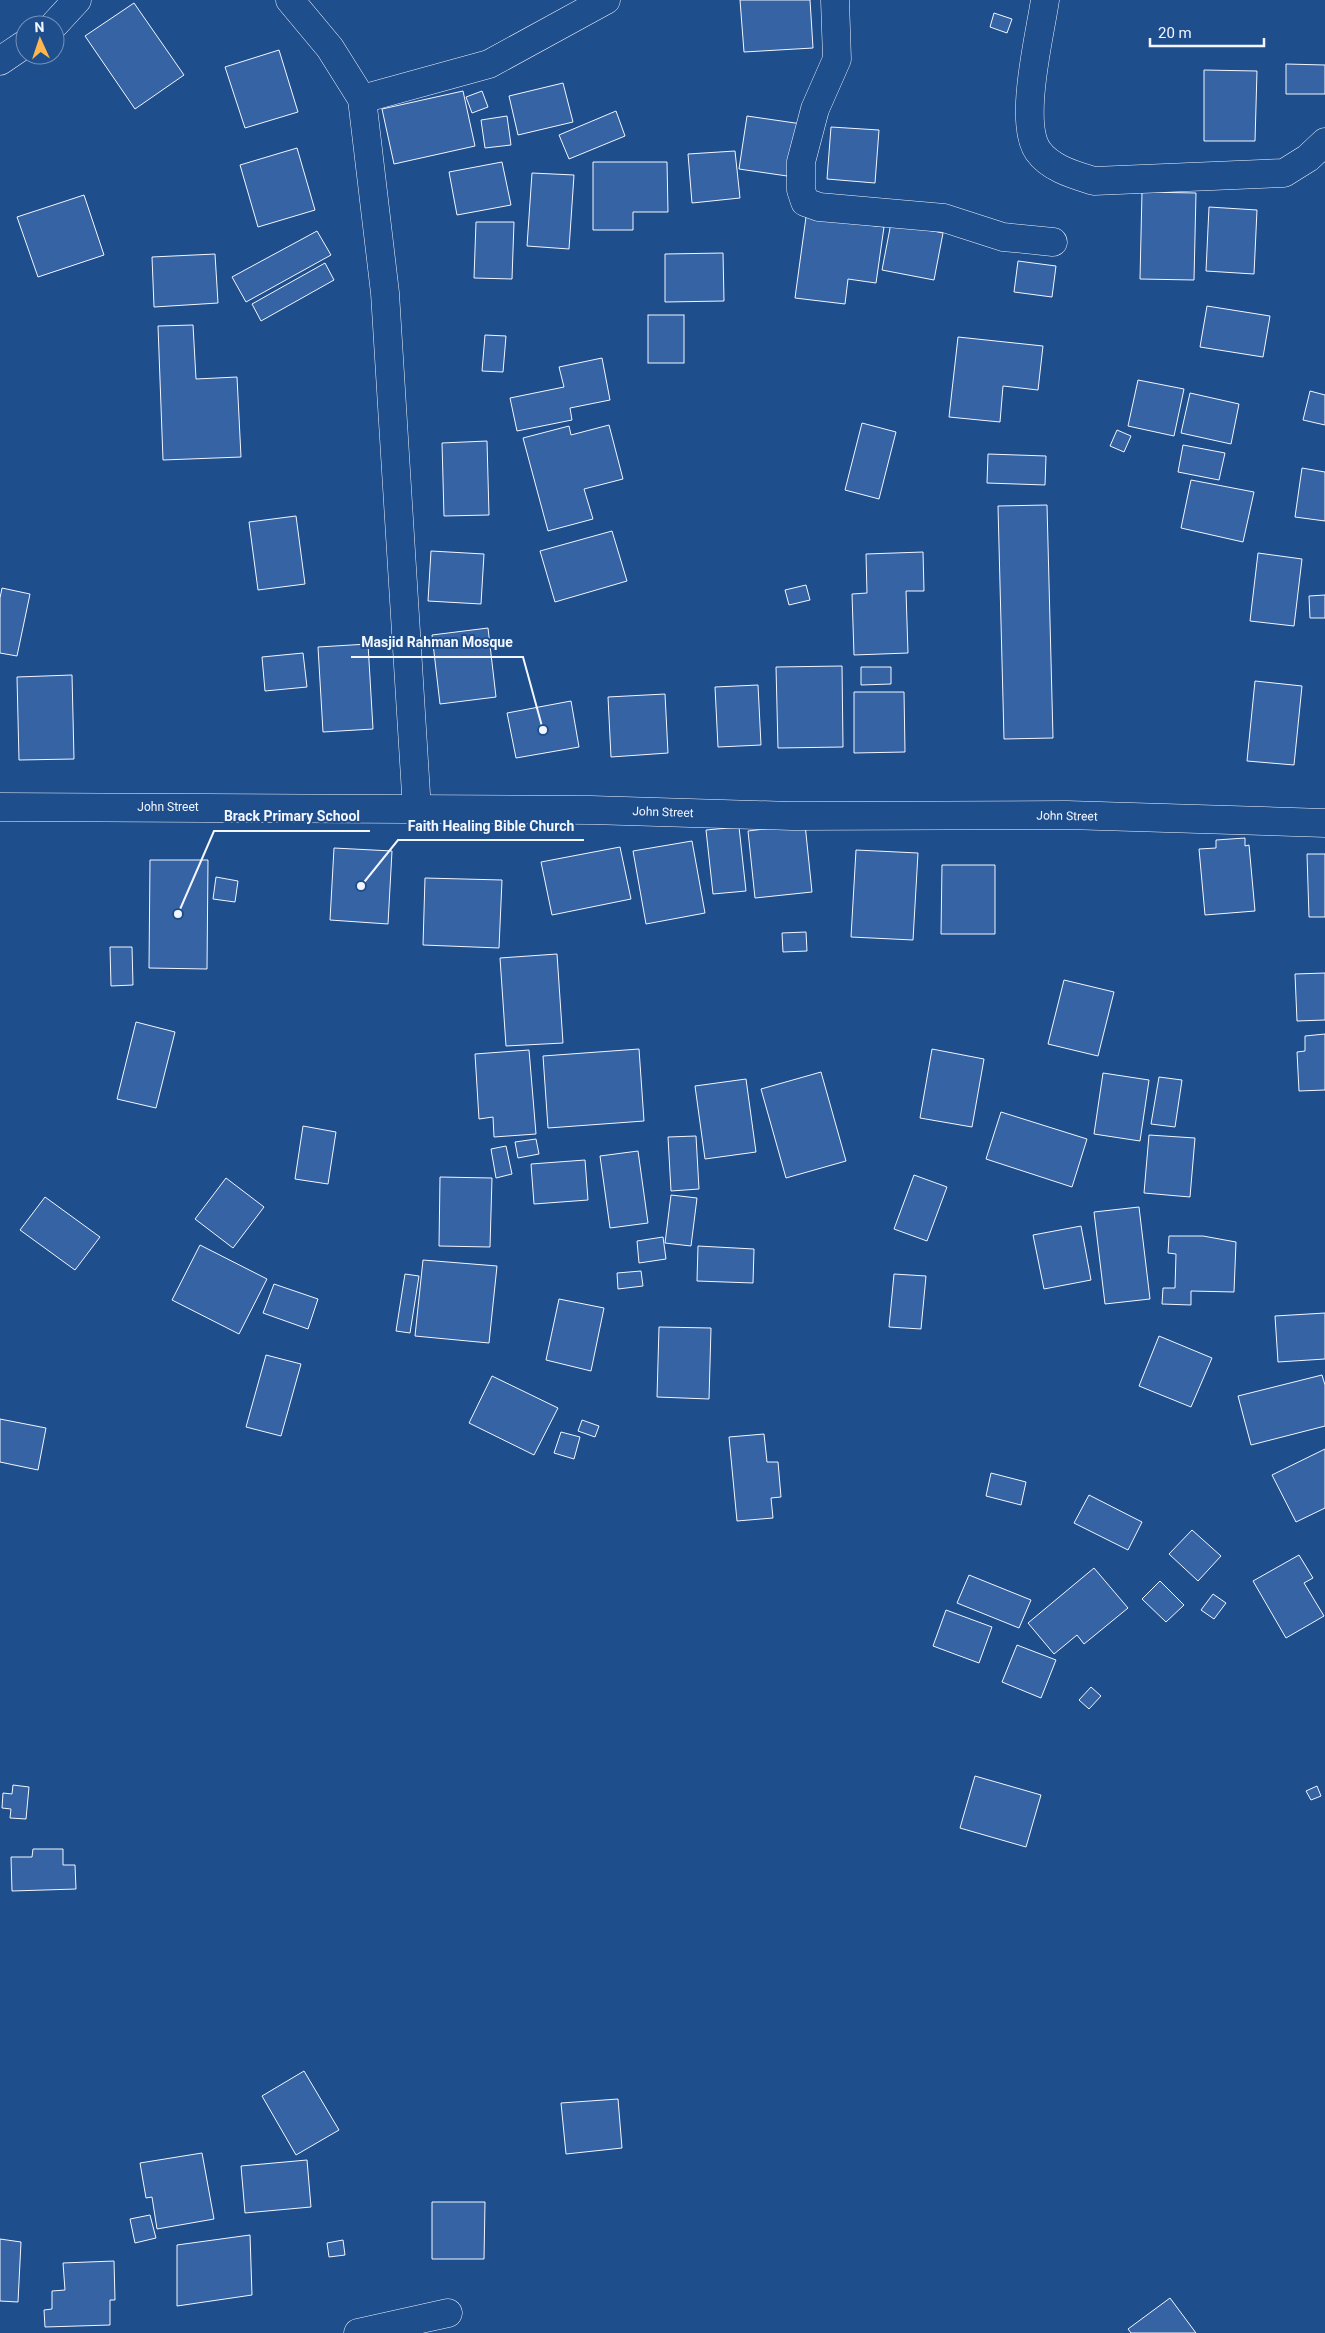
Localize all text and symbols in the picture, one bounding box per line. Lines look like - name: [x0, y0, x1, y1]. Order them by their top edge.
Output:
- north arrow: [15, 15, 65, 65]
- scale bar: [1150, 15, 1264, 47]
- text: N: [34, 19, 45, 35]
- text: 20 m: [1158, 24, 1192, 42]
- callout: Masjid Rahman Mosque: [351, 628, 523, 657]
- text: Masjid Rahman Mosque: [361, 634, 513, 650]
- street label: John Street: [137, 800, 199, 814]
- callout: Brack Primary School: [214, 802, 370, 831]
- street label: John Street: [632, 804, 694, 820]
- text: Brack Primary School: [224, 808, 360, 824]
- street label: John Street: [1036, 808, 1098, 824]
- callout: Faith Healing Bible Church: [398, 811, 584, 840]
- text: Faith Healing Bible Church: [408, 818, 574, 834]

